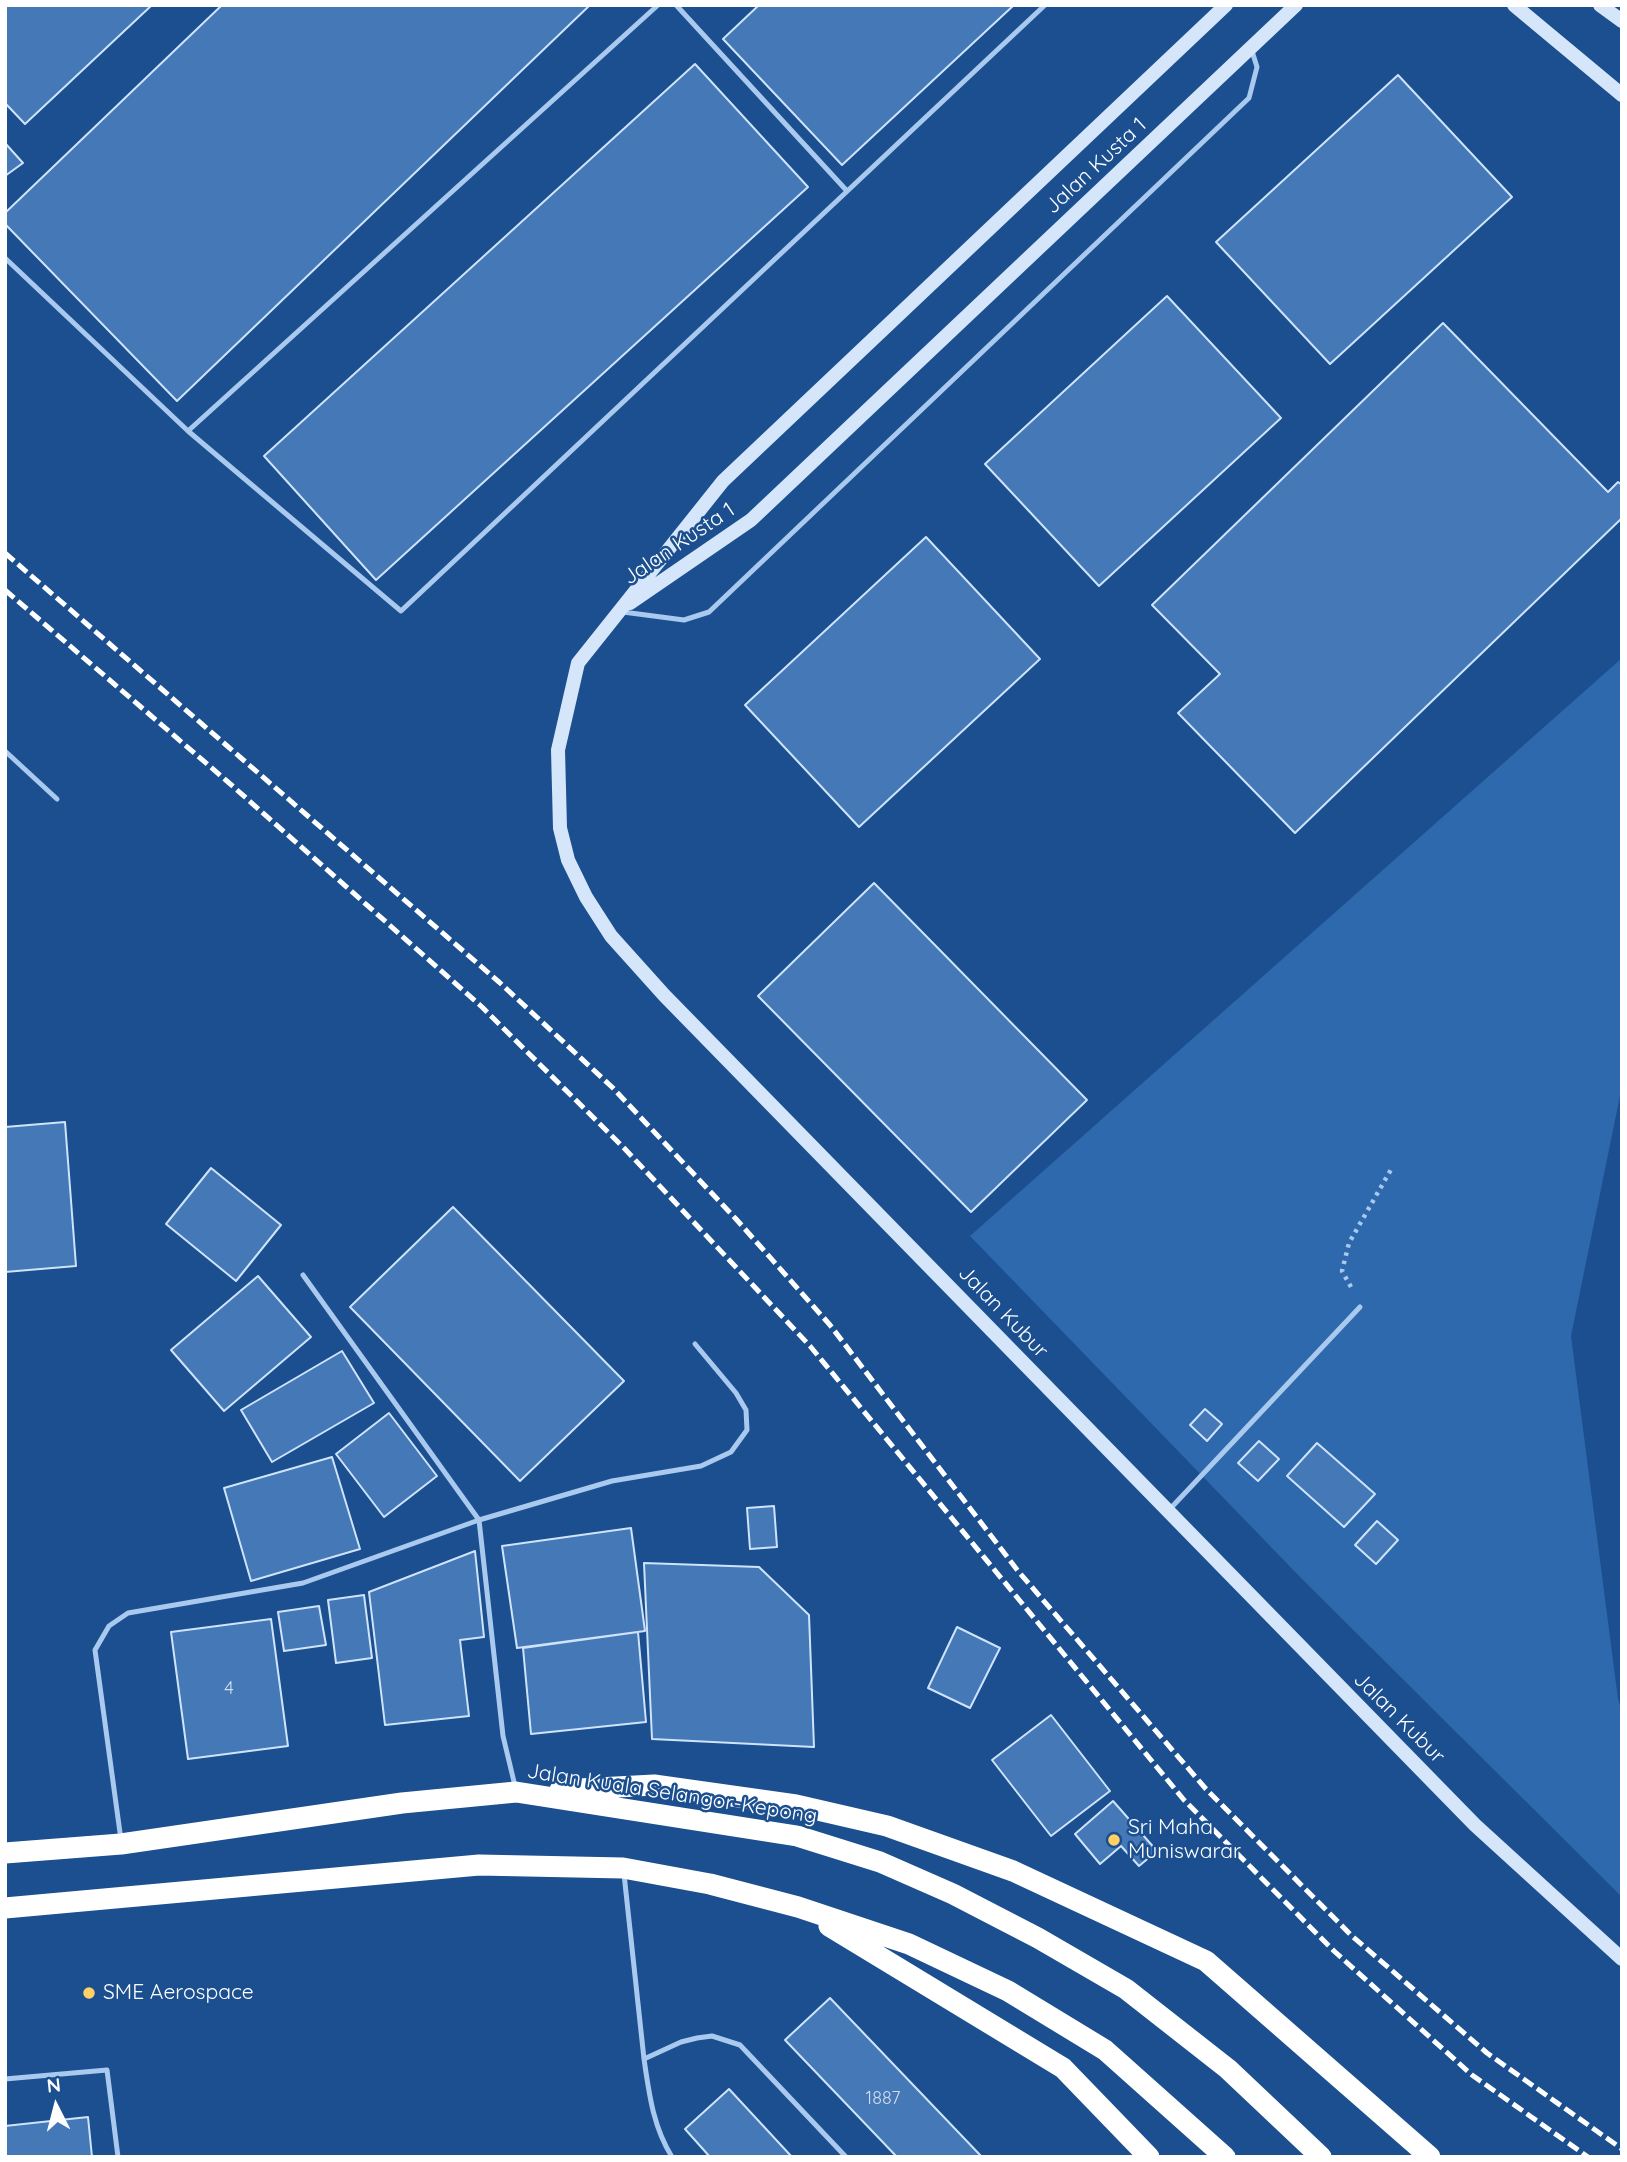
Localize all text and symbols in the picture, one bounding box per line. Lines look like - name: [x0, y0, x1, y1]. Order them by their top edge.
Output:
- street label: Jalan Kusta 1: [1040, 113, 1152, 219]
- street label: Jalan Kusta 1: [618, 497, 740, 591]
- street label: Jalan Kubur: [953, 1261, 1053, 1363]
- street label: Jalan Kubur: [1348, 1667, 1450, 1769]
- house number: 4: [224, 1678, 234, 1700]
- street label: Jalan Kuala Selangor-Kepong: [525, 1759, 819, 1829]
- place label: Sri Maha Muniswarar: [1128, 1815, 1241, 1865]
- marker: Sri Maha Muniswarar: [1106, 1832, 1122, 1848]
- place label: SME Aerospace: [103, 1980, 254, 2006]
- marker: SME Aerospace: [81, 1985, 97, 2001]
- north arrow: [21, 2071, 91, 2141]
- text: N: [46, 2072, 62, 2098]
- house number: 1887: [866, 2088, 900, 2110]

